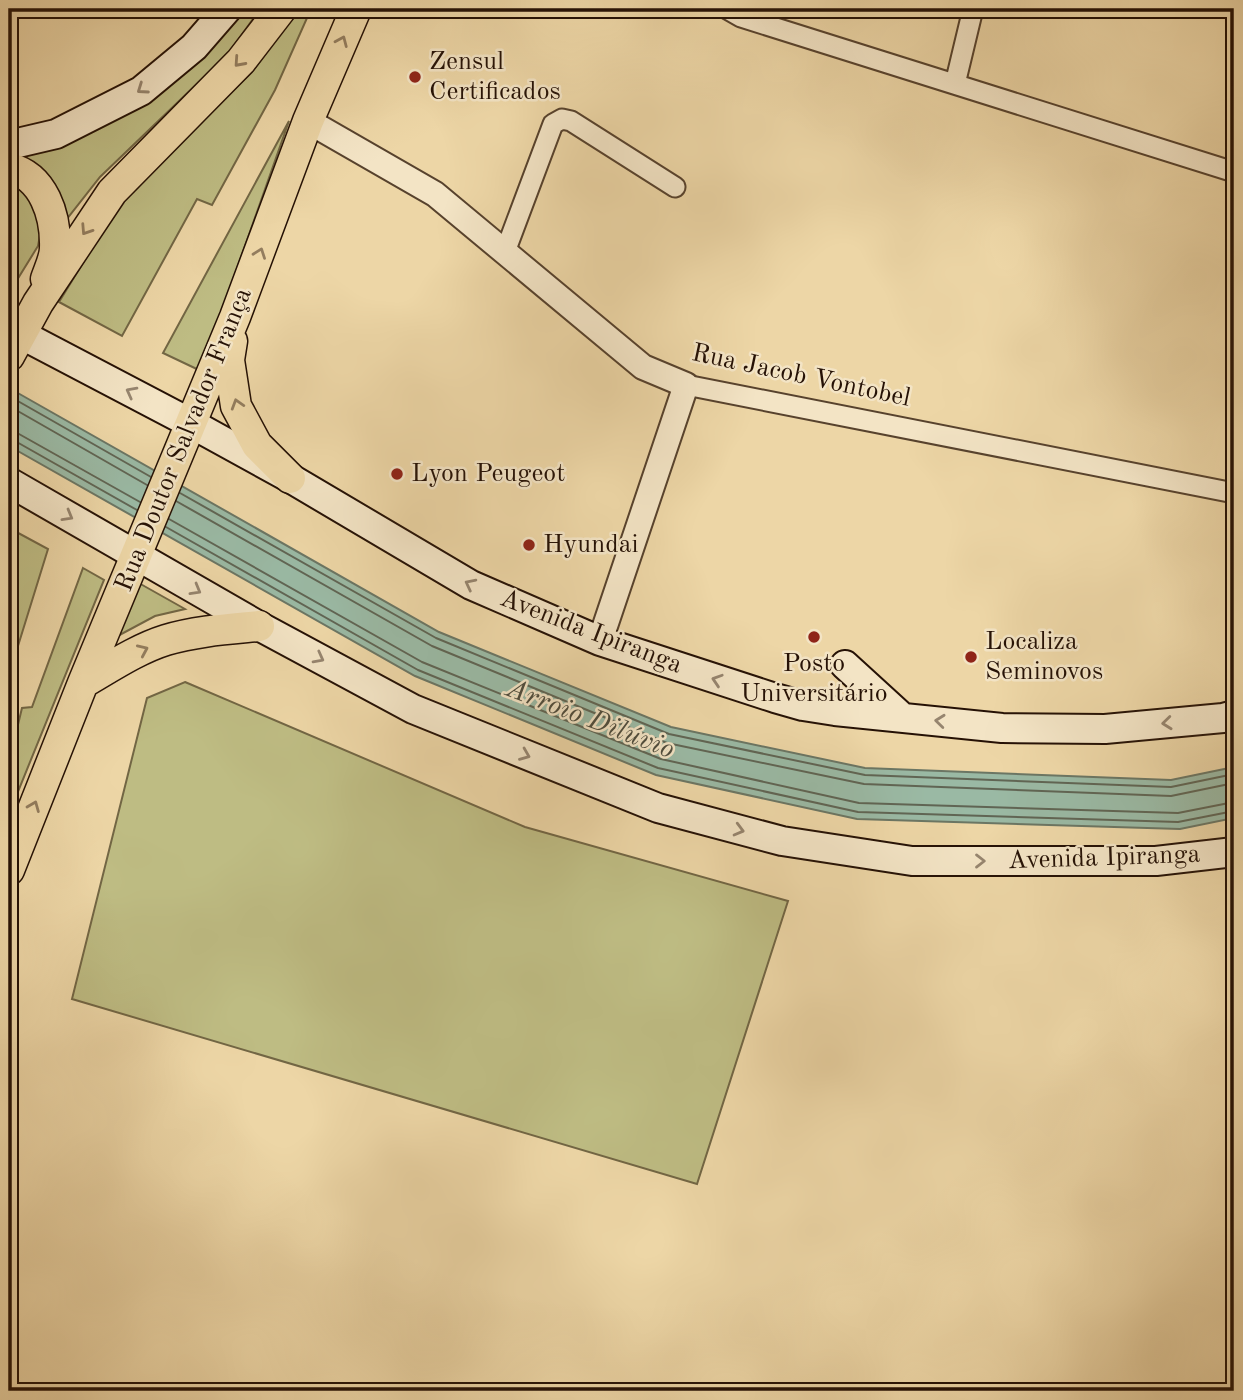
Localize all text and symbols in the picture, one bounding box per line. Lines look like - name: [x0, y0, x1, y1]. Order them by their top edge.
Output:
- one-way arrow: [334, 36, 348, 48]
- place label: Zensul Certificados: [429, 49, 561, 105]
- one-way arrow: [235, 54, 247, 67]
- marker: Zensul Certificados: [407, 69, 423, 85]
- one-way arrow: [137, 81, 150, 93]
- one-way arrow: [82, 222, 94, 235]
- one-way arrow: [251, 247, 265, 259]
- street label: Rua Doutor Salvador França: [111, 284, 257, 596]
- street label: Rua Jacob Vontobel: [689, 340, 913, 412]
- one-way arrow: [126, 387, 139, 401]
- one-way arrow: [231, 398, 246, 410]
- place label: Lyon Peugeot: [411, 461, 565, 487]
- marker: Lyon Peugeot: [389, 466, 405, 482]
- one-way arrow: [60, 508, 73, 521]
- place label: Hyundai: [543, 532, 639, 558]
- marker: Hyundai: [521, 537, 537, 553]
- one-way arrow: [465, 579, 477, 592]
- one-way arrow: [188, 581, 201, 594]
- street label: Avenida Ipiranga: [496, 585, 686, 679]
- marker: Posto Universitário: [806, 629, 822, 645]
- place label: Localiza Seminovos: [985, 629, 1103, 685]
- one-way arrow: [135, 644, 148, 658]
- marker: Localiza Seminovos: [963, 649, 979, 665]
- one-way arrow: [312, 650, 324, 664]
- place label: Posto Universitário: [740, 651, 888, 707]
- one-way arrow: [711, 673, 723, 688]
- water label: Arroio Dilúvio: [500, 674, 678, 765]
- one-way arrow: [934, 714, 946, 729]
- one-way arrow: [1161, 716, 1172, 731]
- one-way arrow: [518, 746, 530, 760]
- one-way arrow: [25, 801, 39, 813]
- one-way arrow: [733, 822, 745, 836]
- street label: Avenida Ipiranga: [1007, 842, 1201, 874]
- one-way arrow: [976, 853, 986, 869]

